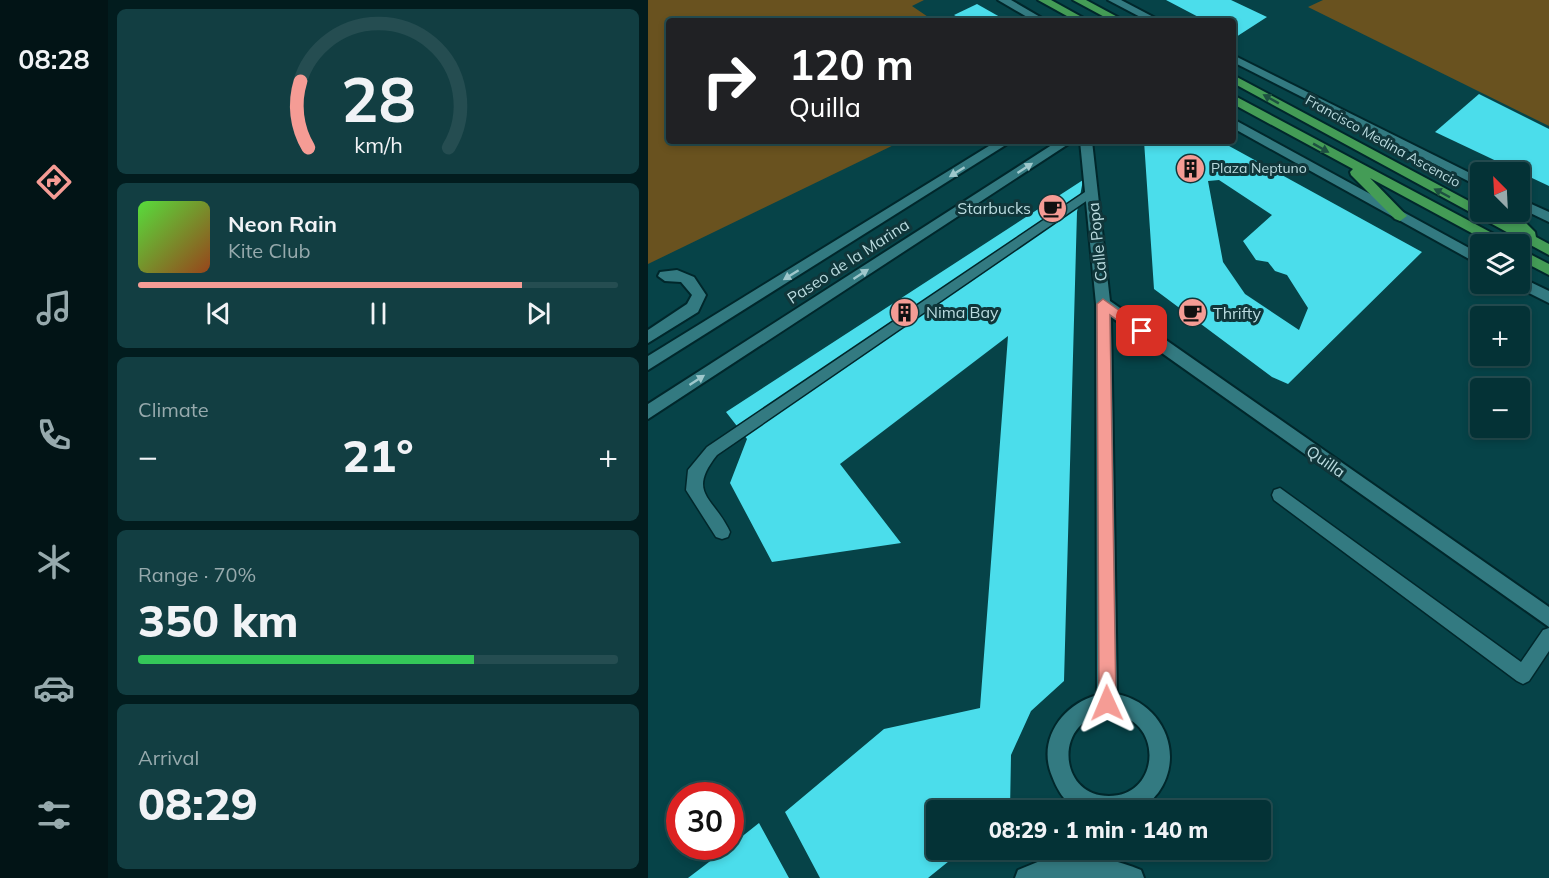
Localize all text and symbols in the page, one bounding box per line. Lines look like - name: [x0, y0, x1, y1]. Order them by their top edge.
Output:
- text: 120 m: [789, 38, 914, 91]
- text: 08:28: [18, 42, 90, 76]
- icon: right: [690, 42, 768, 120]
- text: 28: [341, 60, 415, 139]
- text: Quilla: [789, 90, 861, 124]
- street label: Francisco Medina Ascencio: [1302, 91, 1464, 191]
- one-way arrow: [1262, 94, 1279, 104]
- text: km/h: [354, 132, 402, 159]
- one-way arrow: [1313, 143, 1330, 153]
- building icon: Plaza Neptuno: [1174, 152, 1206, 184]
- place label: Plaza Neptuno: [1211, 159, 1307, 177]
- icon: directions: [33, 161, 75, 203]
- north arrow: [1470, 162, 1530, 222]
- map controls: [1470, 162, 1530, 438]
- one-way arrow: [1016, 163, 1033, 174]
- one-way arrow: [949, 166, 965, 177]
- one-way arrow: [1433, 188, 1450, 198]
- cafe icon: Starbucks: [1036, 192, 1068, 224]
- place label: Starbucks: [957, 198, 1031, 218]
- street label: Calle Popa: [1083, 202, 1111, 282]
- text: Neon Rain: [228, 210, 337, 238]
- street label: Paseo de la Marina: [783, 214, 913, 308]
- button: layers: [1470, 234, 1530, 294]
- text: Kite Club: [228, 238, 310, 263]
- one-way arrow: [783, 269, 799, 280]
- one-way arrow: [853, 269, 869, 280]
- icon: music: [33, 287, 75, 329]
- building icon: Nima Bay: [889, 296, 921, 328]
- icon: previous: [202, 297, 235, 330]
- icon: pause: [362, 297, 395, 330]
- icon: next: [522, 297, 555, 330]
- cafe icon: Thrifty: [1176, 297, 1208, 329]
- place label: Nima Bay: [926, 302, 999, 322]
- place label: Thrifty: [1213, 303, 1261, 323]
- pin: [1116, 305, 1167, 356]
- button: +: [1470, 306, 1530, 366]
- icon: arrive: [1125, 314, 1158, 347]
- one-way arrow: [689, 375, 705, 386]
- button: −: [1470, 378, 1530, 438]
- text: Climate: [138, 397, 209, 422]
- icon: phone: [33, 414, 75, 456]
- text: 21°: [342, 427, 414, 483]
- text: −: [138, 435, 158, 476]
- text: +: [598, 435, 618, 476]
- street label: Quilla: [1303, 441, 1349, 481]
- icon: climate: [33, 541, 75, 583]
- text: Range · 70%: [138, 562, 256, 587]
- text: 350 km: [138, 592, 299, 648]
- icon: car: [33, 667, 75, 709]
- position arrow: [1075, 671, 1139, 735]
- text: Arrival: [138, 745, 199, 770]
- text: 08:29: [138, 775, 258, 831]
- speed limit sign: 30: [666, 782, 744, 860]
- icon: filters: [33, 794, 75, 836]
- text: 08:29 · 1 min · 140 m: [989, 816, 1208, 844]

